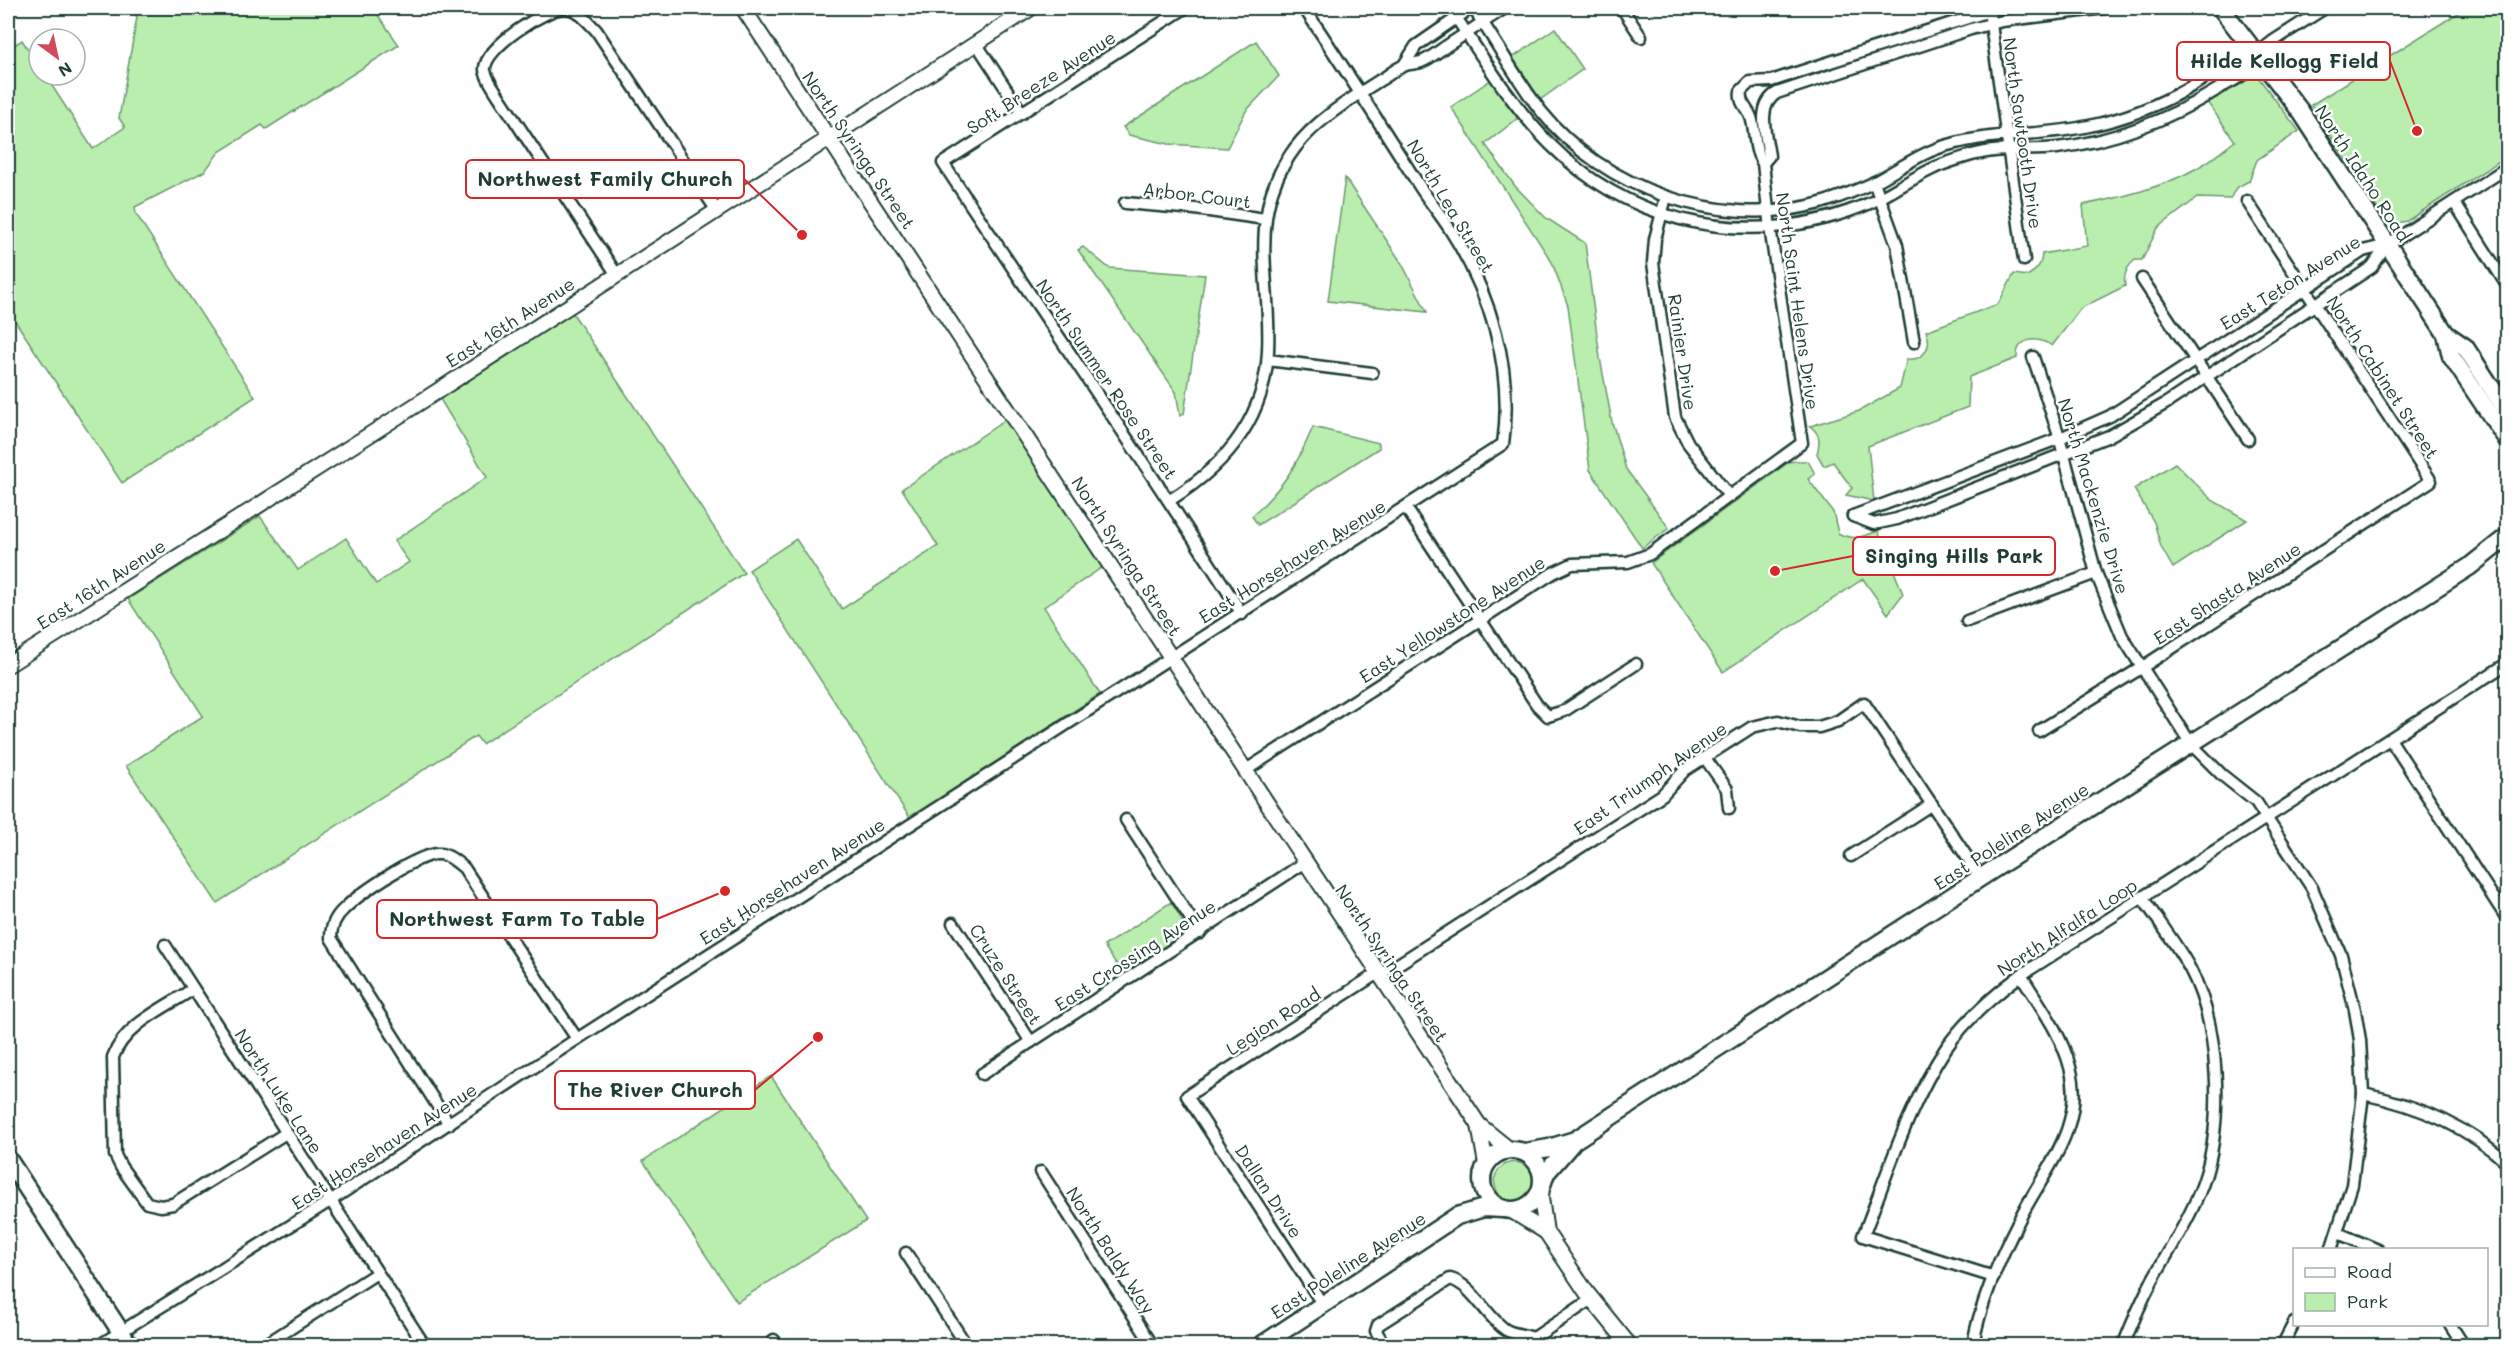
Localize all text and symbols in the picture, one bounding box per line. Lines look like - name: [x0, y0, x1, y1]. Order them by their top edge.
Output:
- street label: Soft Breeze Avenue: [962, 25, 1120, 139]
- north arrow: [27, 27, 87, 87]
- street label: North Sawtooth Drive: [1998, 36, 2048, 230]
- callout: Hilde Kellogg Field: [2177, 42, 2390, 80]
- text: Hilde Kellogg Field: [2190, 47, 2379, 73]
- text: N: [55, 58, 76, 82]
- street label: North Syringa Street: [797, 66, 921, 234]
- street label: North Idaho Road: [2310, 100, 2416, 246]
- street label: North Lea Street: [1402, 135, 1500, 277]
- callout: Northwest Family Church: [466, 160, 744, 198]
- text: Northwest Family Church: [478, 165, 732, 191]
- street label: Arbor Court: [1142, 176, 1252, 214]
- street label: North Saint Helens Drive: [1771, 191, 1825, 411]
- street label: East Teton Avenue: [2215, 229, 2365, 335]
- street label: East 16th Avenue: [441, 271, 579, 373]
- street label: North Summer Rose Street: [1031, 274, 1183, 484]
- street label: North Cabinet Street: [2321, 291, 2445, 463]
- street label: Rainier Drive: [1663, 292, 1703, 412]
- street label: North Mackenzie Drive: [2053, 395, 2135, 597]
- street label: North Syringa Street: [1066, 472, 1188, 640]
- street label: East Horsehaven Avenue: [1194, 493, 1390, 629]
- street label: East 16th Avenue: [32, 533, 170, 635]
- street label: East Shasta Avenue: [2149, 536, 2305, 650]
- callout: Singing Hills Park: [1853, 537, 2055, 575]
- text: Singing Hills Park: [1865, 542, 2043, 568]
- street label: East Yellowstone Avenue: [1354, 550, 1550, 688]
- street label: East Triumph Avenue: [1569, 716, 1731, 840]
- street label: East Poleline Avenue: [1929, 777, 2093, 895]
- street label: East Horsehaven Avenue: [695, 812, 889, 950]
- street label: North Alfalfa Loop: [1992, 873, 2142, 981]
- street label: North Syringa Street: [1330, 879, 1454, 1047]
- street label: East Crossing Avenue: [1050, 894, 1220, 1016]
- callout: Northwest Farm To Table: [377, 900, 657, 938]
- text: Northwest Farm To Table: [389, 905, 645, 931]
- street label: Cruze Street: [964, 919, 1048, 1029]
- street label: Legion Road: [1221, 982, 1325, 1060]
- street label: North Luke Lane: [230, 1024, 328, 1158]
- callout: The River Church: [555, 1071, 755, 1109]
- text: The River Church: [567, 1076, 743, 1102]
- street label: East Horsehaven Avenue: [287, 1077, 481, 1215]
- street label: Dallan Drive: [1230, 1140, 1308, 1242]
- street label: North Baldy Way: [1061, 1182, 1161, 1318]
- street label: East Poleline Avenue: [1266, 1206, 1430, 1324]
- legend: [2293, 1248, 2488, 1326]
- text: Road: [2347, 1259, 2392, 1283]
- text: Park: [2347, 1289, 2388, 1313]

